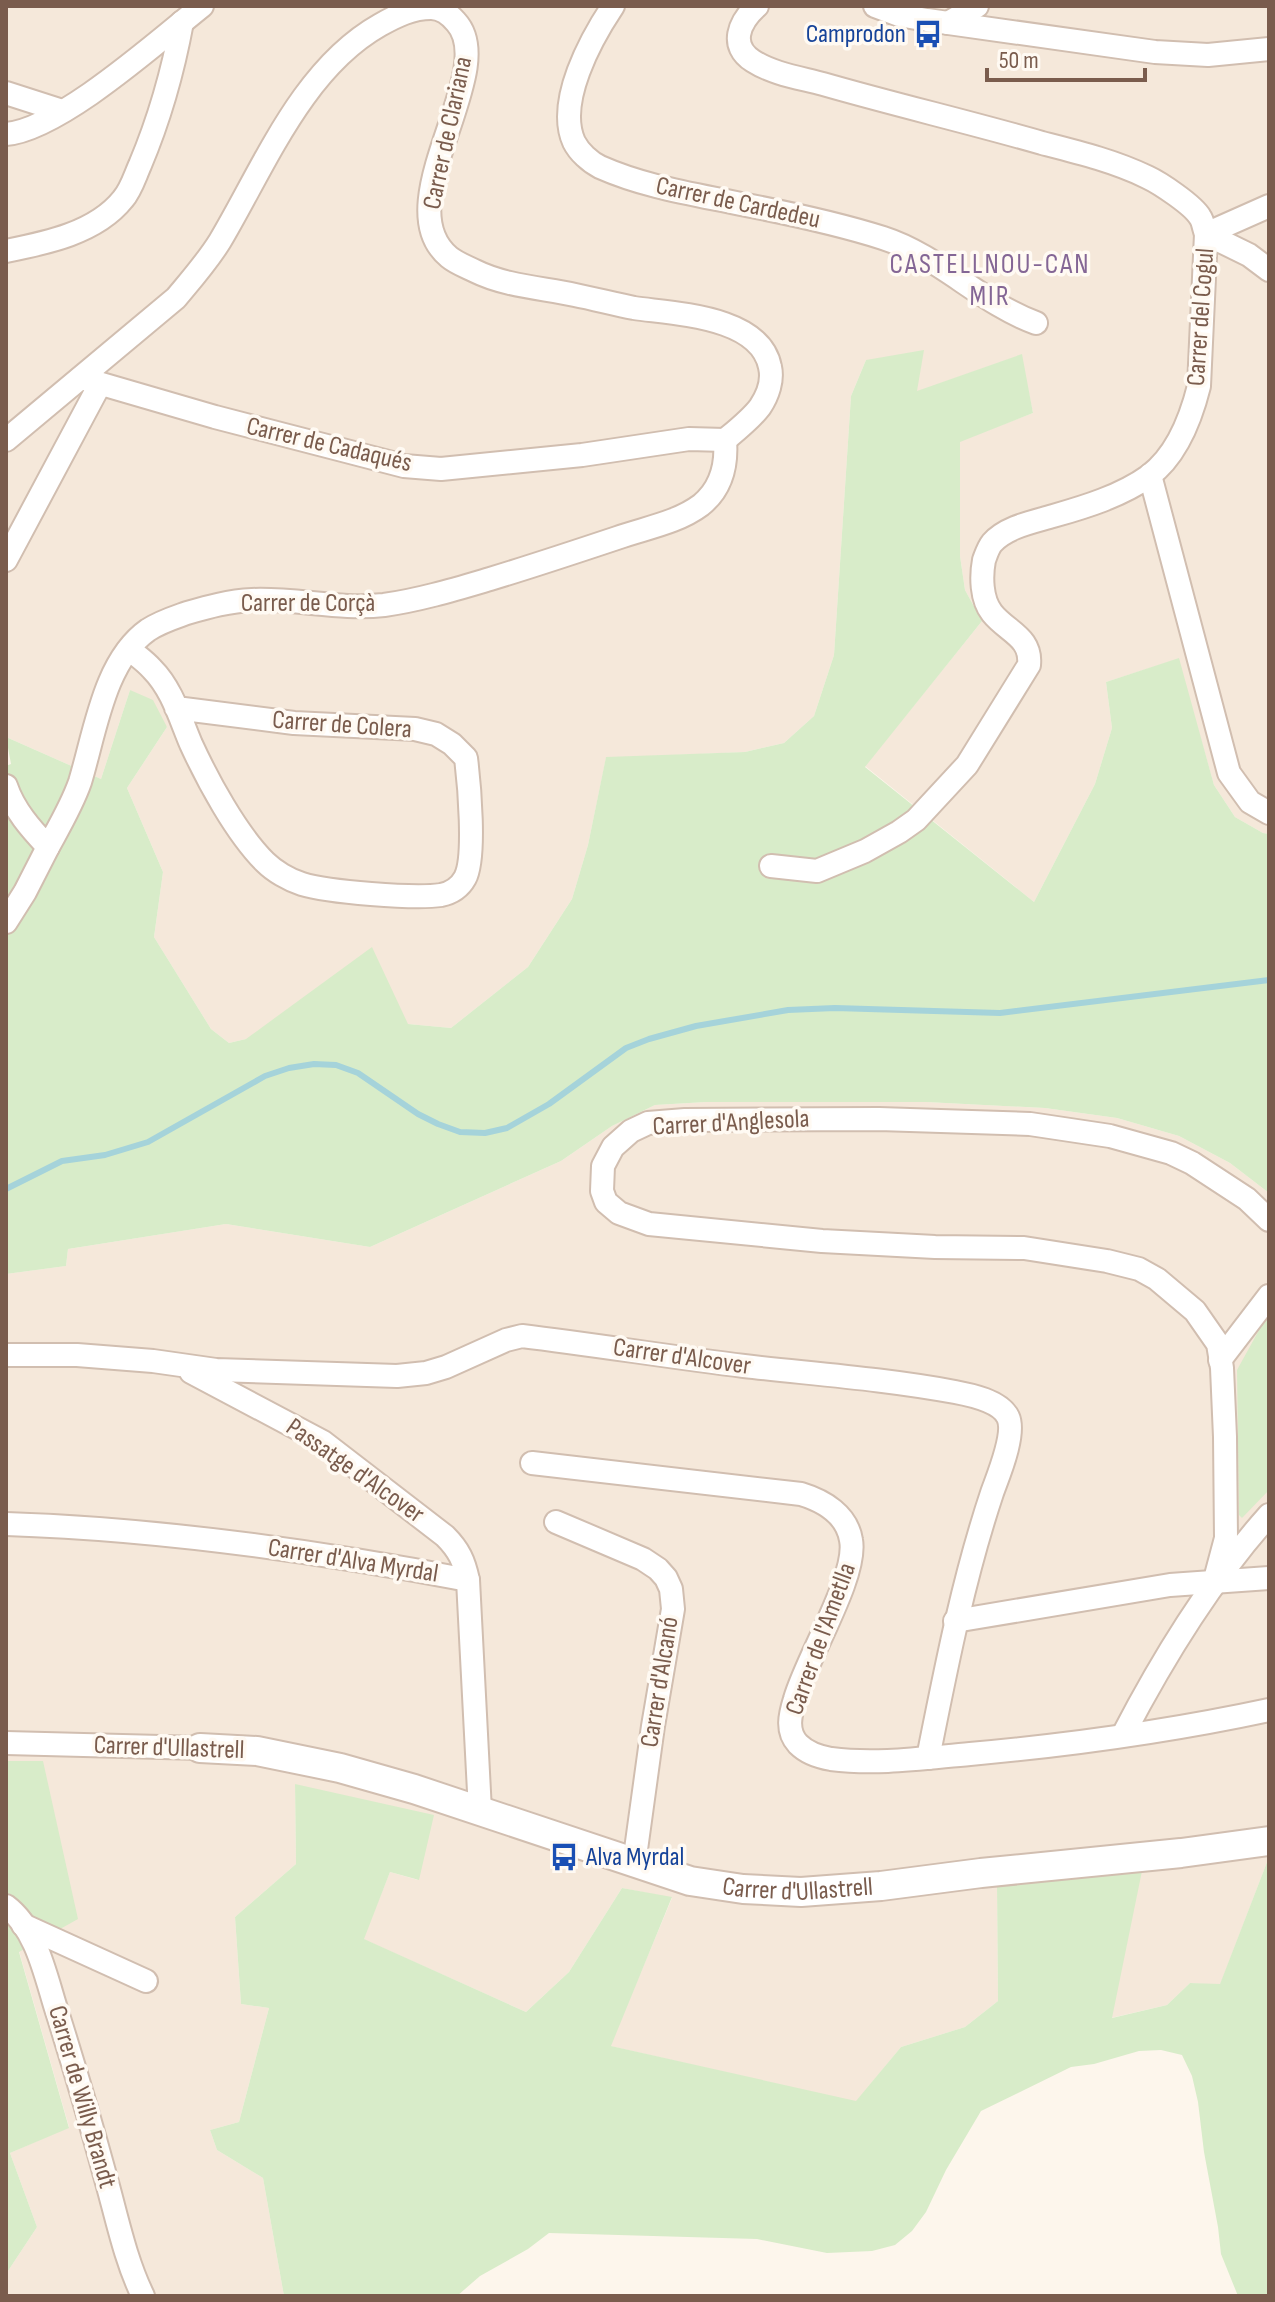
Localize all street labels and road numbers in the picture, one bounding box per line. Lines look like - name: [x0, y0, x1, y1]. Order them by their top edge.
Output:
- street label: Carrer de Clariana: [417, 54, 479, 212]
- street label: Carrer de Cardedeu: [653, 170, 823, 236]
- street label: Carrer del Cogul: [1181, 247, 1221, 387]
- street label: Carrer de Cadaqués: [243, 411, 415, 479]
- street label: Carrer de Corçà: [241, 588, 375, 619]
- street label: Carrer de Colera: [271, 705, 413, 745]
- street label: Carrer d'Anglesola: [652, 1103, 810, 1143]
- street label: Carrer d'Alcover: [611, 1332, 753, 1382]
- street label: Passatge d'Alcover: [280, 1412, 431, 1530]
- street label: Carrer d'Alva Myrdal: [266, 1532, 440, 1590]
- street label: Carrer de l'Ametlla: [779, 1559, 863, 1719]
- street label: Carrer d'Alcanó: [634, 1614, 686, 1750]
- street label: Carrer d'Ullastrell: [93, 1730, 245, 1766]
- street label: Carrer d'Ullastrell: [720, 1871, 874, 1908]
- street label: Carrer de Willy Brandt: [41, 2002, 123, 2192]

